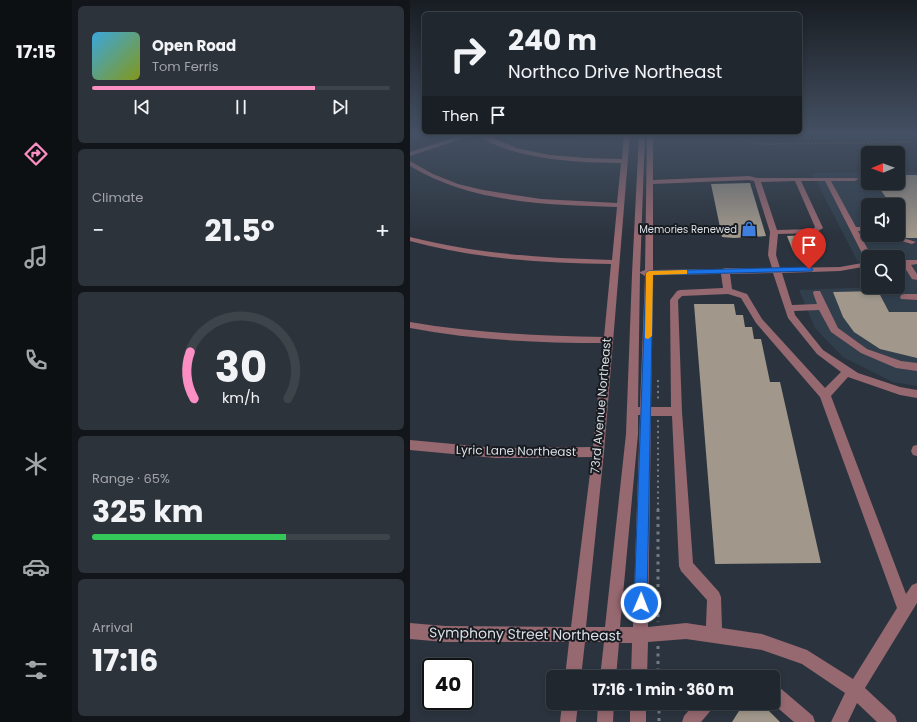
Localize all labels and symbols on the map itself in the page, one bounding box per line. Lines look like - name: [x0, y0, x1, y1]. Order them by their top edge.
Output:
- north arrow: [861, 146, 905, 190]
- shop icon: Memories Renewed: [740, 220, 758, 238]
- place label: Memories Renewed: [639, 222, 737, 237]
- pin: [792, 228, 826, 269]
- street label: 73rd Avenue Northeast: [586, 337, 615, 475]
- street label: Lyric Lane Northeast: [456, 441, 576, 460]
- position arrow: [620, 582, 662, 624]
- street label: Symphony Street Northeast: [429, 622, 621, 646]
- speed limit sign: 40: [422, 658, 474, 710]

